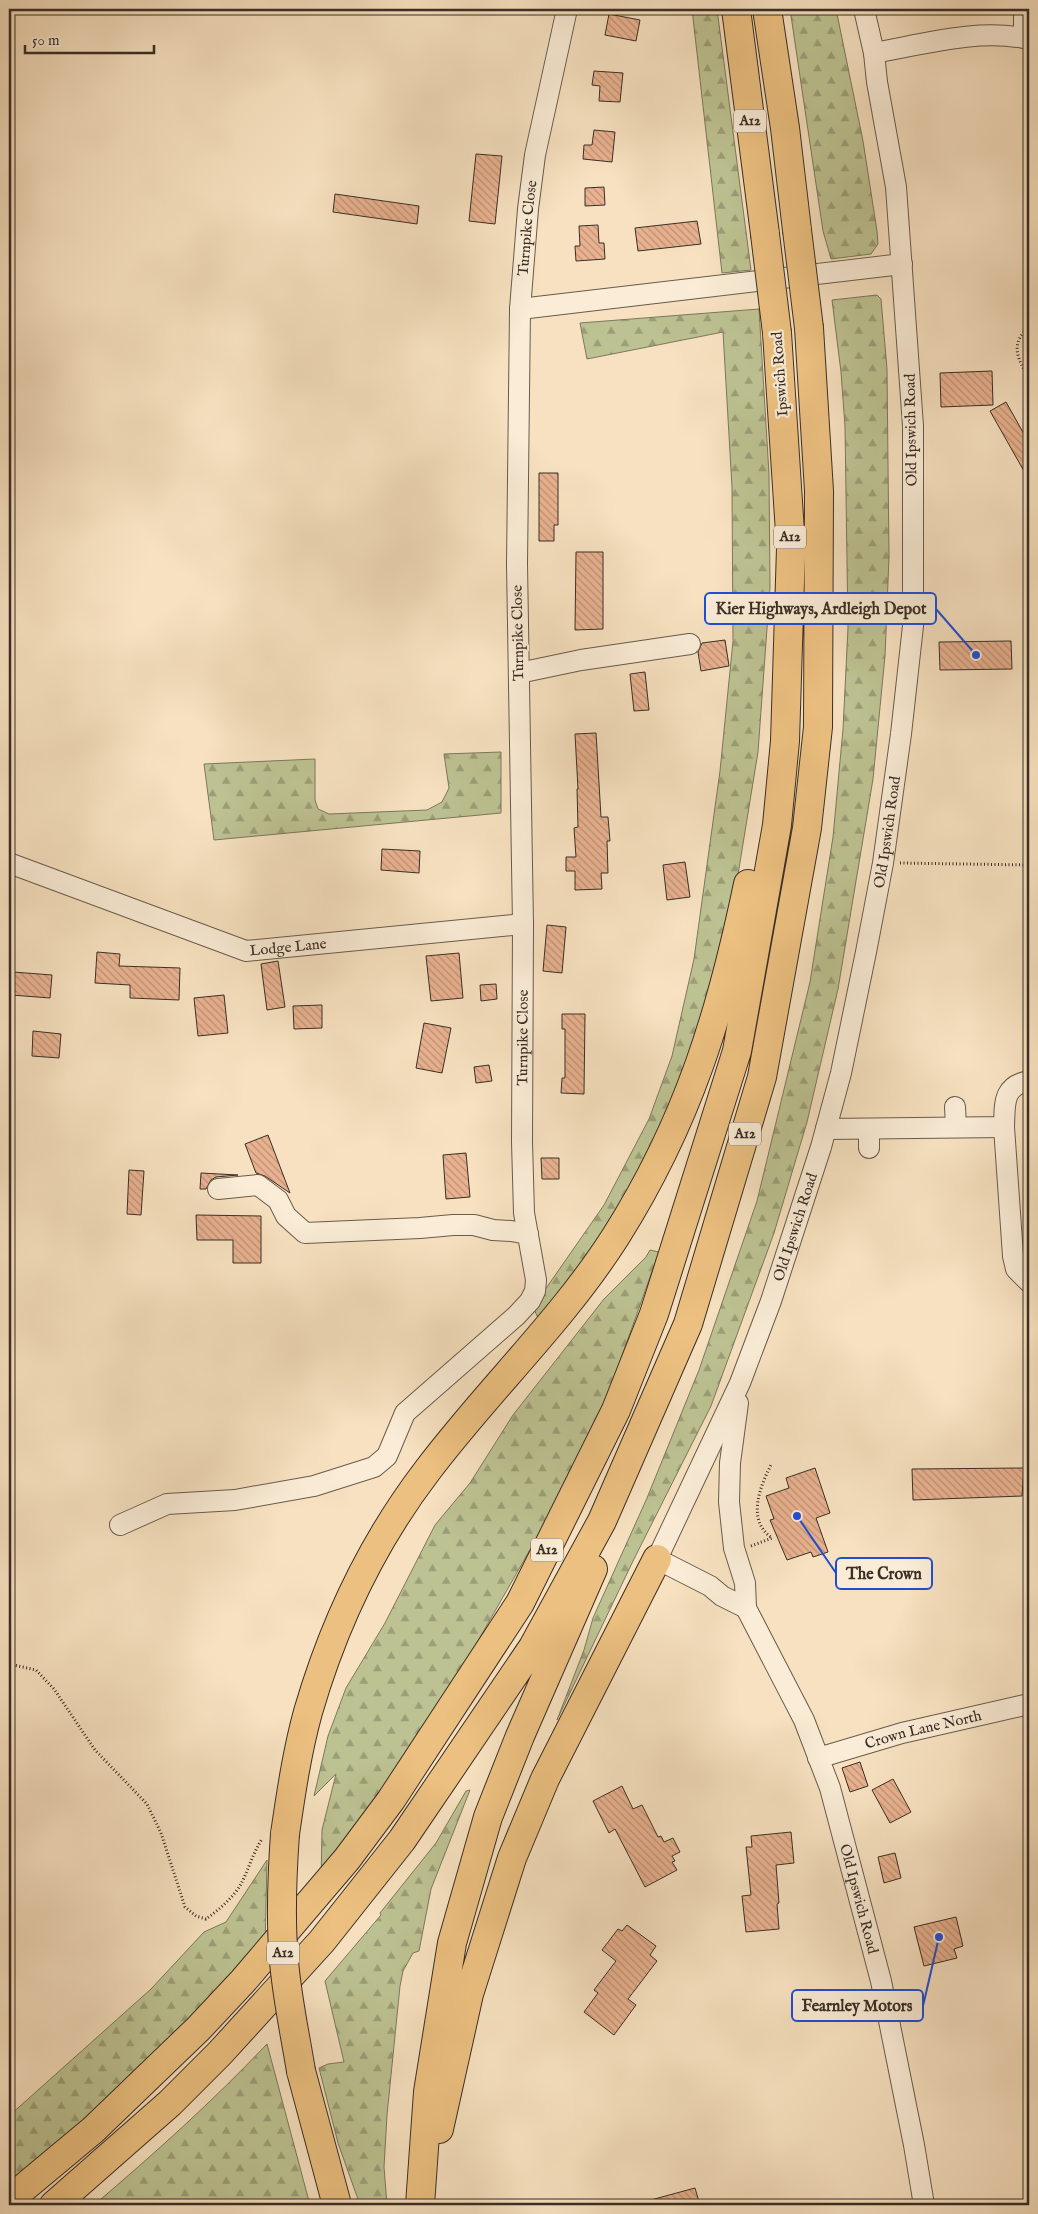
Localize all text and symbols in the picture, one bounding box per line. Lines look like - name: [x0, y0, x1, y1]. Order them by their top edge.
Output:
- scale bar: [25, 22, 154, 54]
- text: 50 m: [32, 31, 60, 50]
- road number: A12: [734, 110, 766, 132]
- street label: Turnpike Close: [513, 179, 541, 277]
- street label: Ipswich Road: [767, 330, 792, 417]
- street label: Old Ipswich Road: [900, 372, 921, 487]
- road number: A12: [774, 526, 806, 548]
- street label: Turnpike Close: [508, 585, 528, 681]
- callout: Kier Highways, Ardleigh Depot: [705, 593, 936, 624]
- text: Kier Highways, Ardleigh Depot: [716, 600, 927, 620]
- street label: Old Ipswich Road: [869, 774, 905, 890]
- street label: Lodge Lane: [249, 934, 327, 960]
- street label: Turnpike Close: [513, 989, 532, 1086]
- road number: A12: [729, 1122, 761, 1146]
- street label: Old Ipswich Road: [769, 1169, 822, 1284]
- road number: A12: [531, 1538, 563, 1562]
- callout: The Crown: [836, 1558, 932, 1589]
- text: The Crown: [845, 1565, 922, 1585]
- street label: Crown Lane North: [862, 1706, 983, 1753]
- street label: Old Ipswich Road: [836, 1842, 883, 1957]
- road number: A12: [267, 1942, 299, 1965]
- callout: Fearnley Motors: [792, 1990, 923, 2021]
- text: Fearnley Motors: [802, 1997, 913, 2017]

